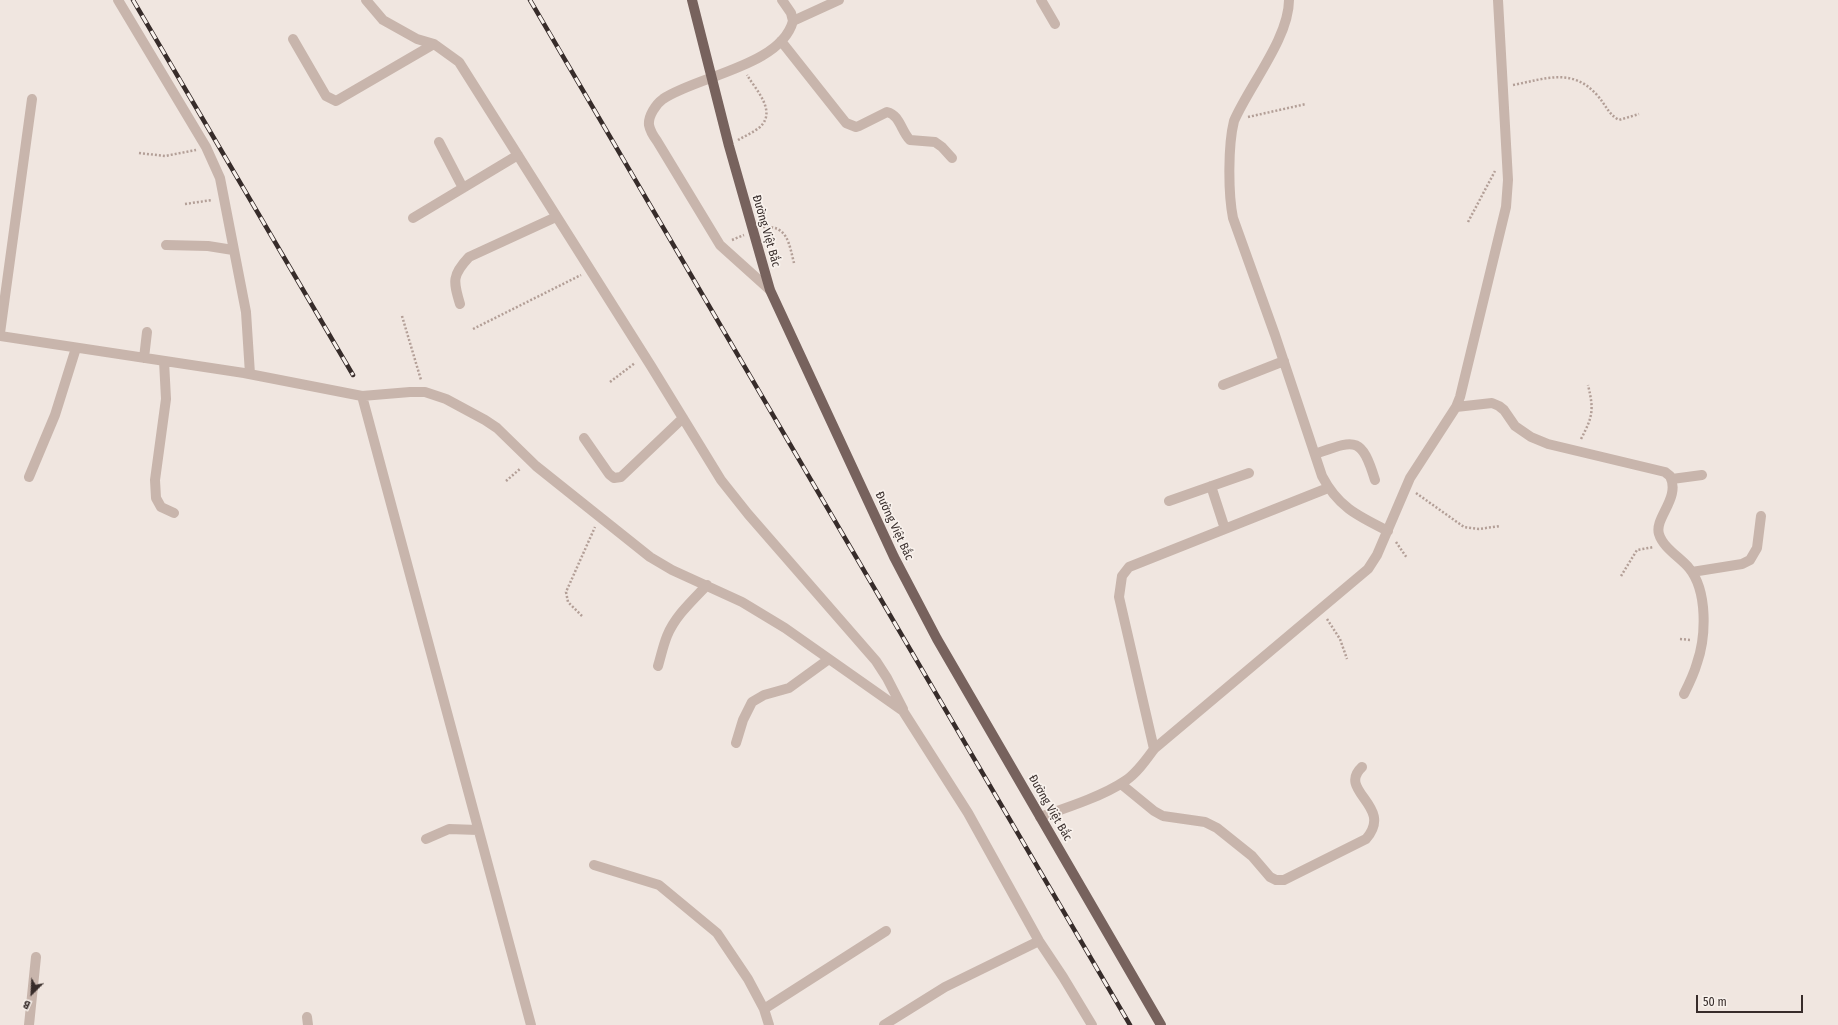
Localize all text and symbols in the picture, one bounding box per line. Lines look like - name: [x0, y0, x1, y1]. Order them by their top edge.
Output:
- street label: Đường Việt Bắc: [749, 193, 783, 269]
- street label: Đường Việt Bắc: [872, 489, 916, 563]
- street label: Đường Việt Bắc: [1025, 772, 1075, 844]
- north arrow: [12, 973, 52, 1013]
- scale bar: [1698, 987, 1805, 1013]
- text: 50 m: [1703, 995, 1727, 1009]
- text: B: [21, 997, 32, 1012]

